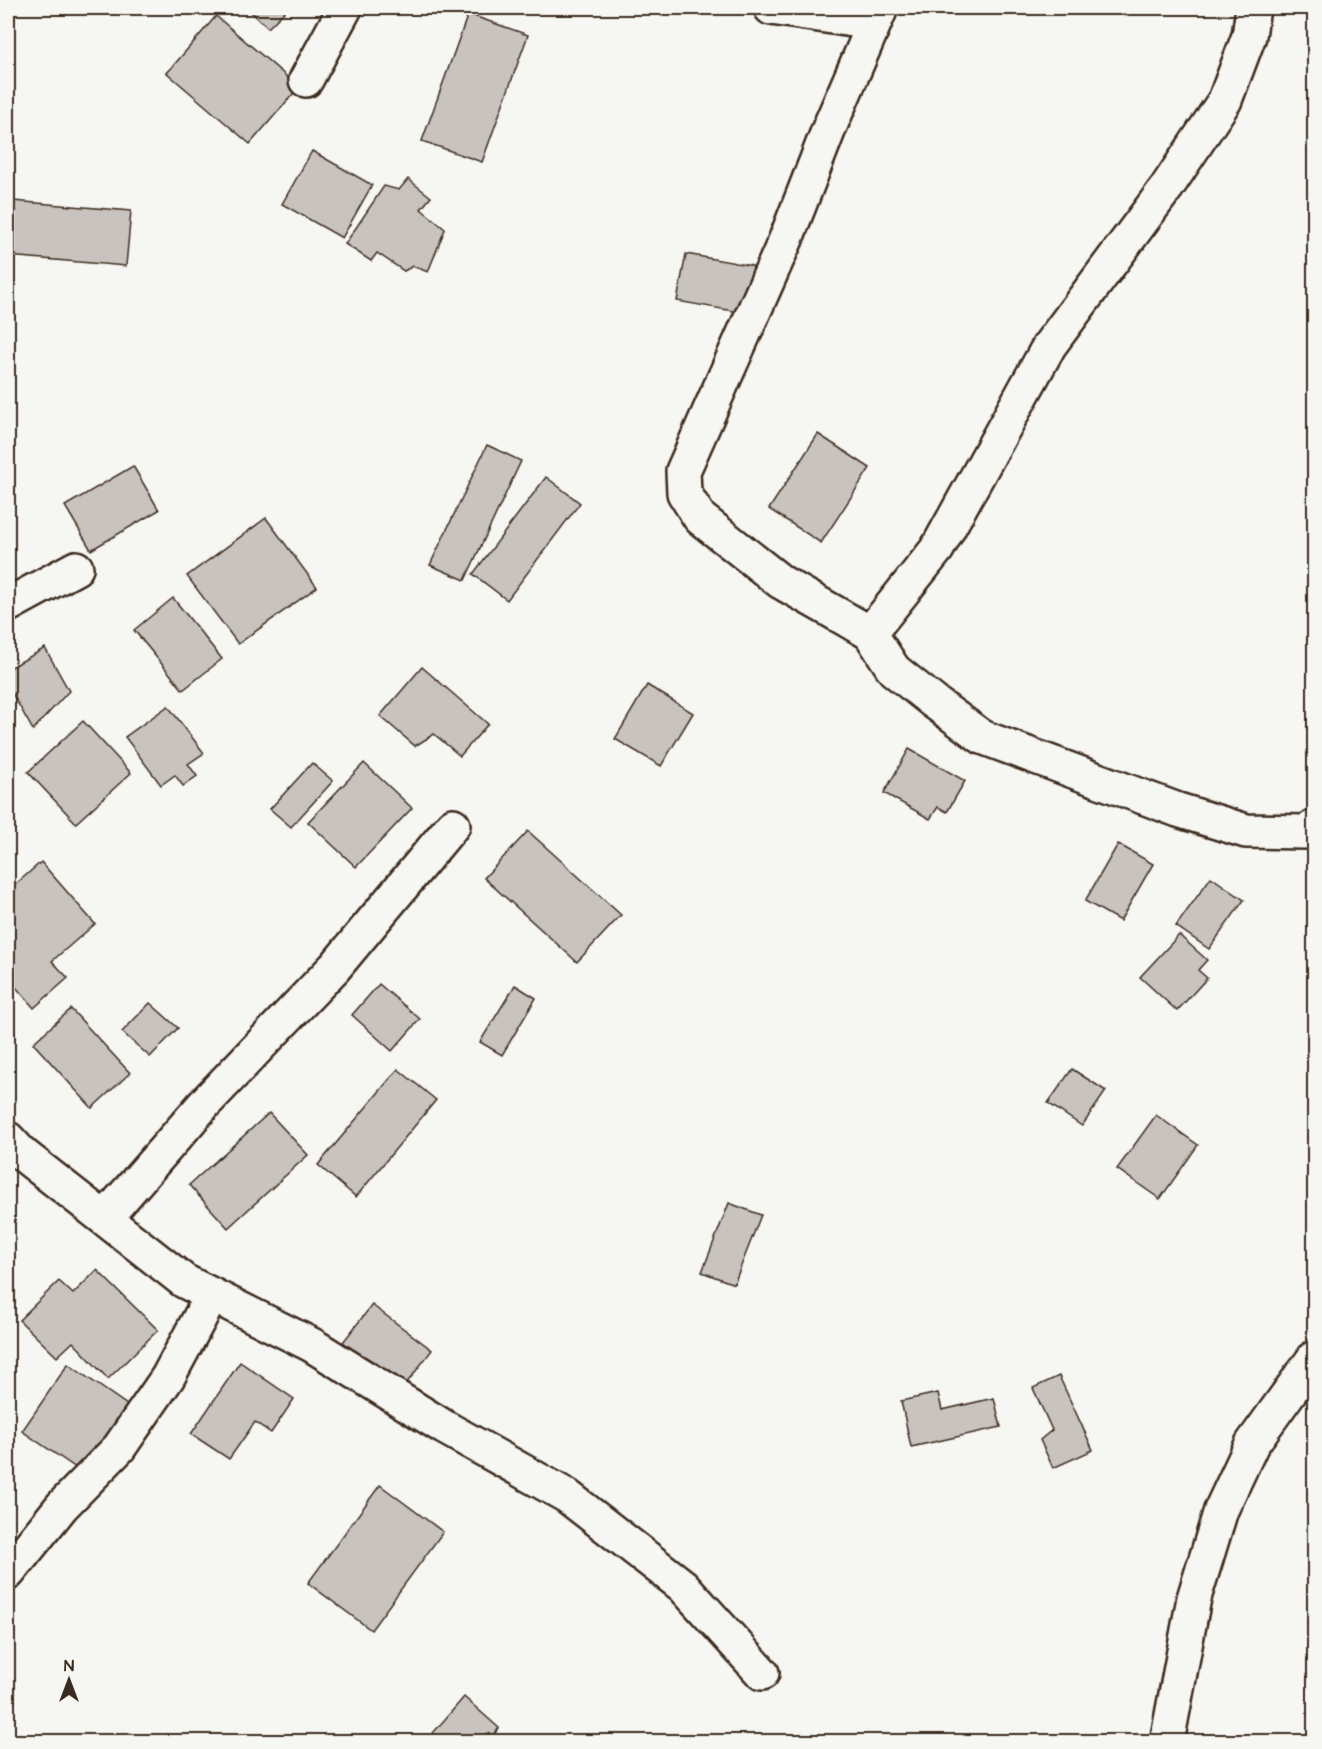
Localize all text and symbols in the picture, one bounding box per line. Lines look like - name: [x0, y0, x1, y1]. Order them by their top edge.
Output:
- north arrow: [39, 1650, 99, 1710]
- text: N: [64, 1655, 74, 1677]

